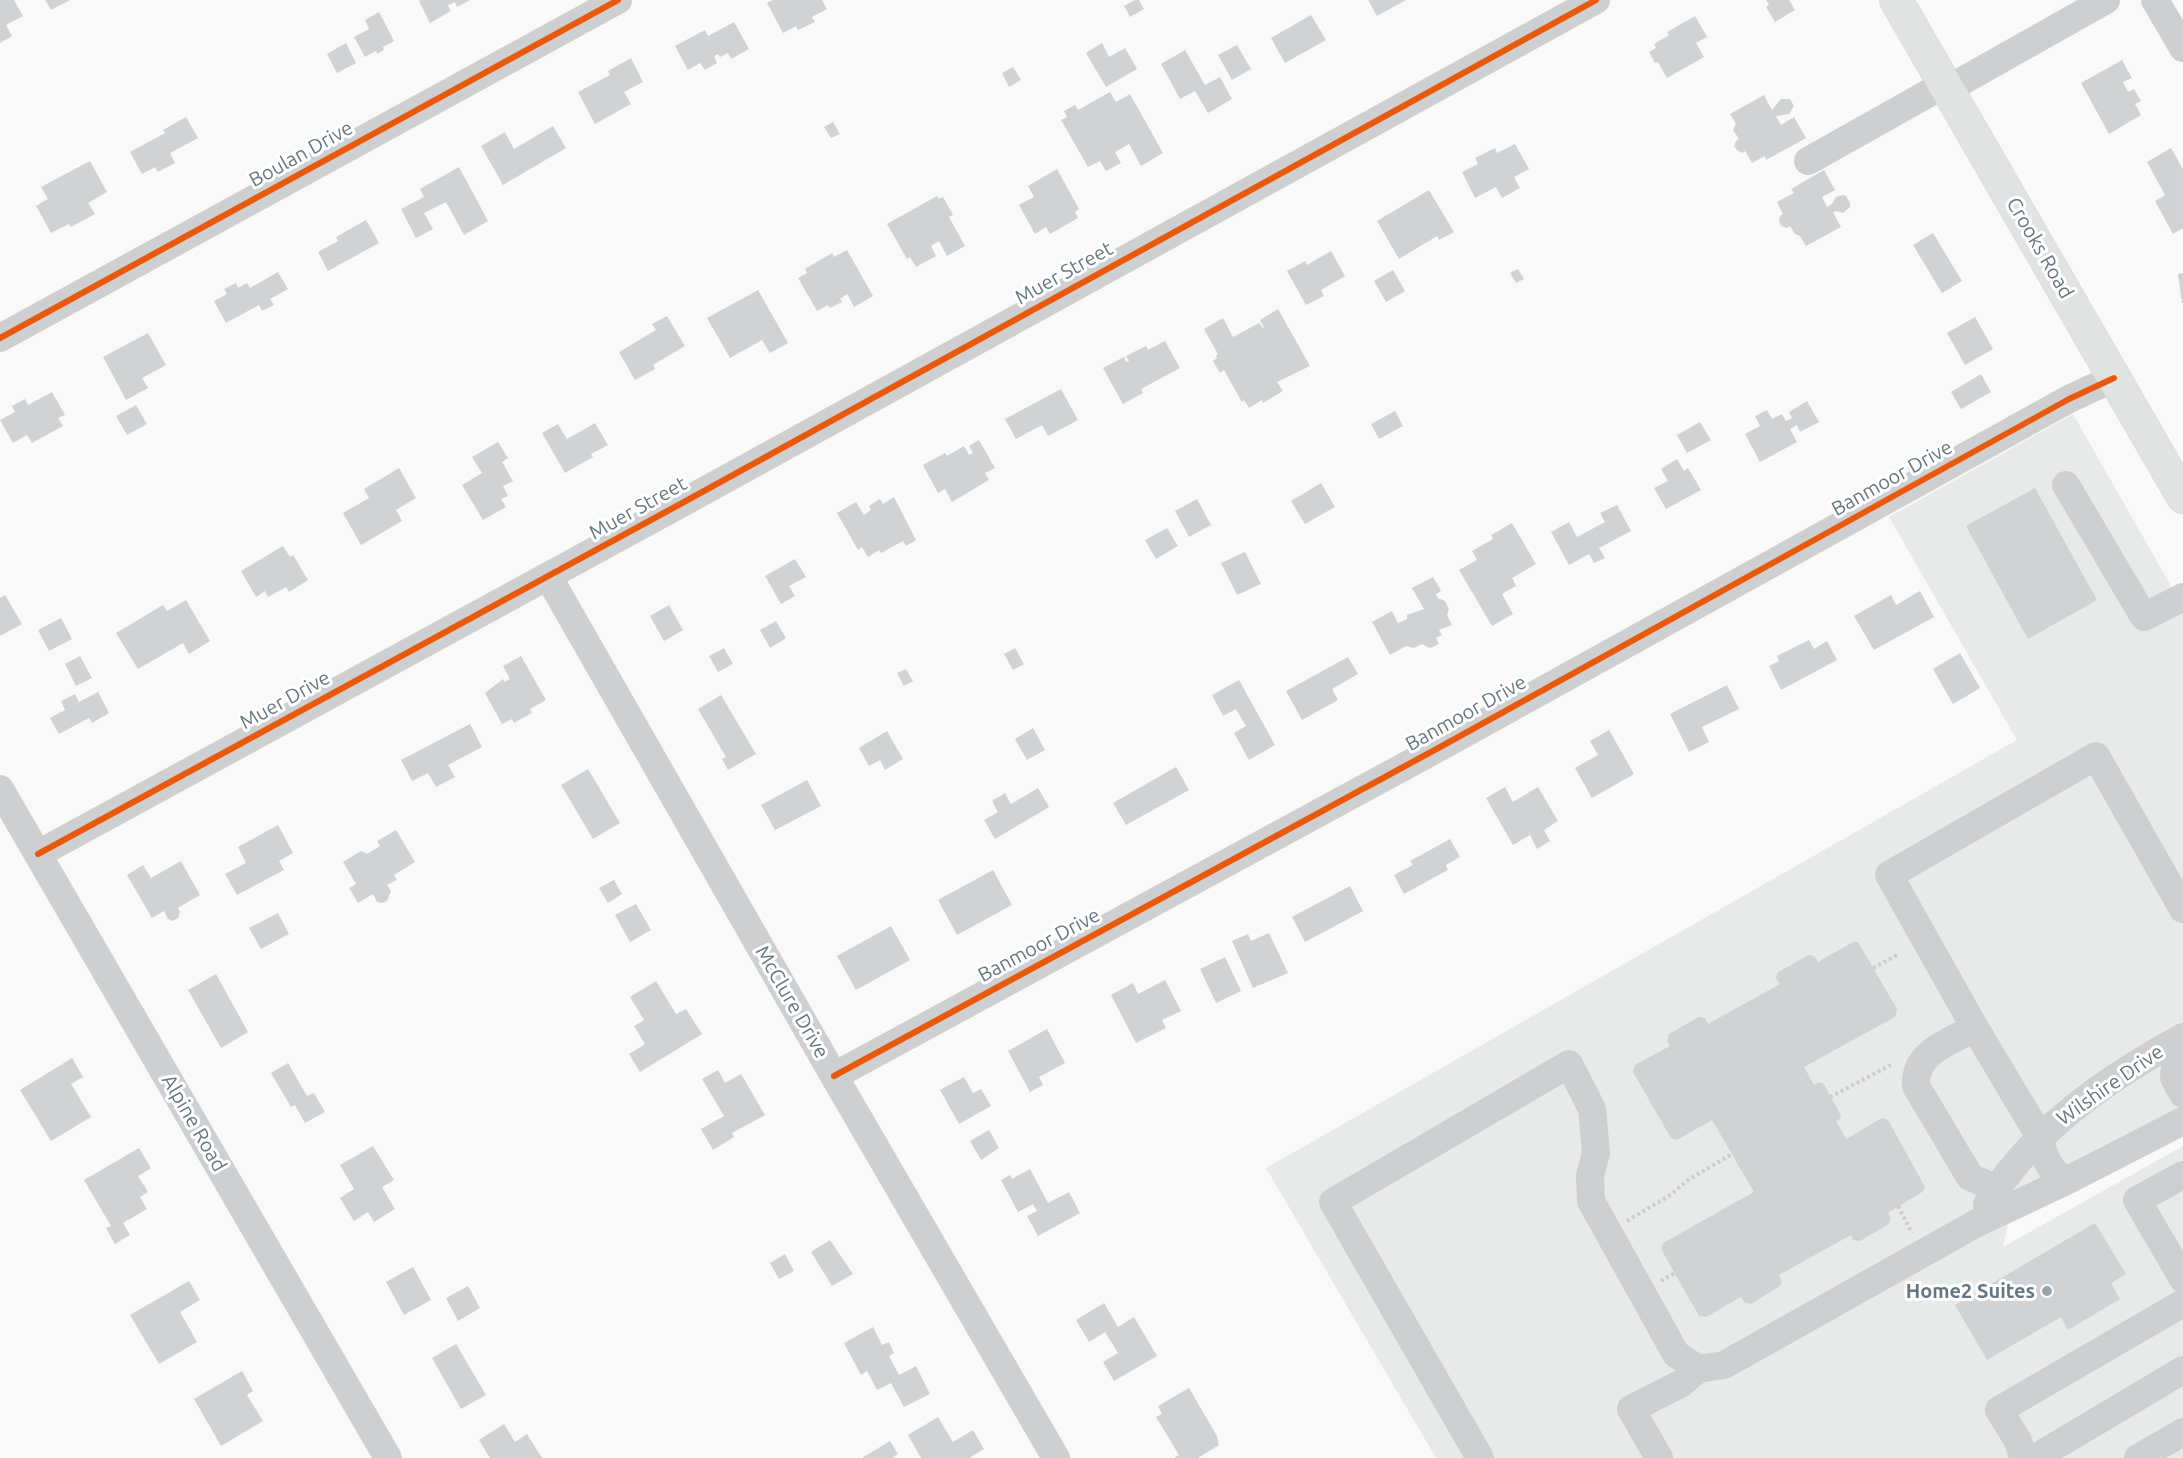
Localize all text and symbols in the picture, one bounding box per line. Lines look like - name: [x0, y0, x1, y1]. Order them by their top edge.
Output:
- street label: Boulan Drive: [245, 116, 357, 192]
- street label: Crooks Road: [2001, 193, 2079, 303]
- street label: Muer Street: [1011, 236, 1117, 310]
- street label: Banmoor Drive: [1827, 435, 1957, 521]
- street label: Muer Street: [585, 471, 691, 545]
- street label: Muer Drive: [236, 665, 334, 735]
- street label: Banmoor Drive: [1401, 670, 1531, 756]
- street label: Banmoor Drive: [974, 903, 1104, 987]
- street label: McClure Drive: [750, 941, 834, 1063]
- street label: Wilshire Drive: [2052, 1039, 2168, 1131]
- street label: Alpine Road: [157, 1070, 231, 1176]
- place label: Home2 Suites: [1906, 1279, 2035, 1303]
- marker: Home2 Suites: [2040, 1284, 2054, 1298]

